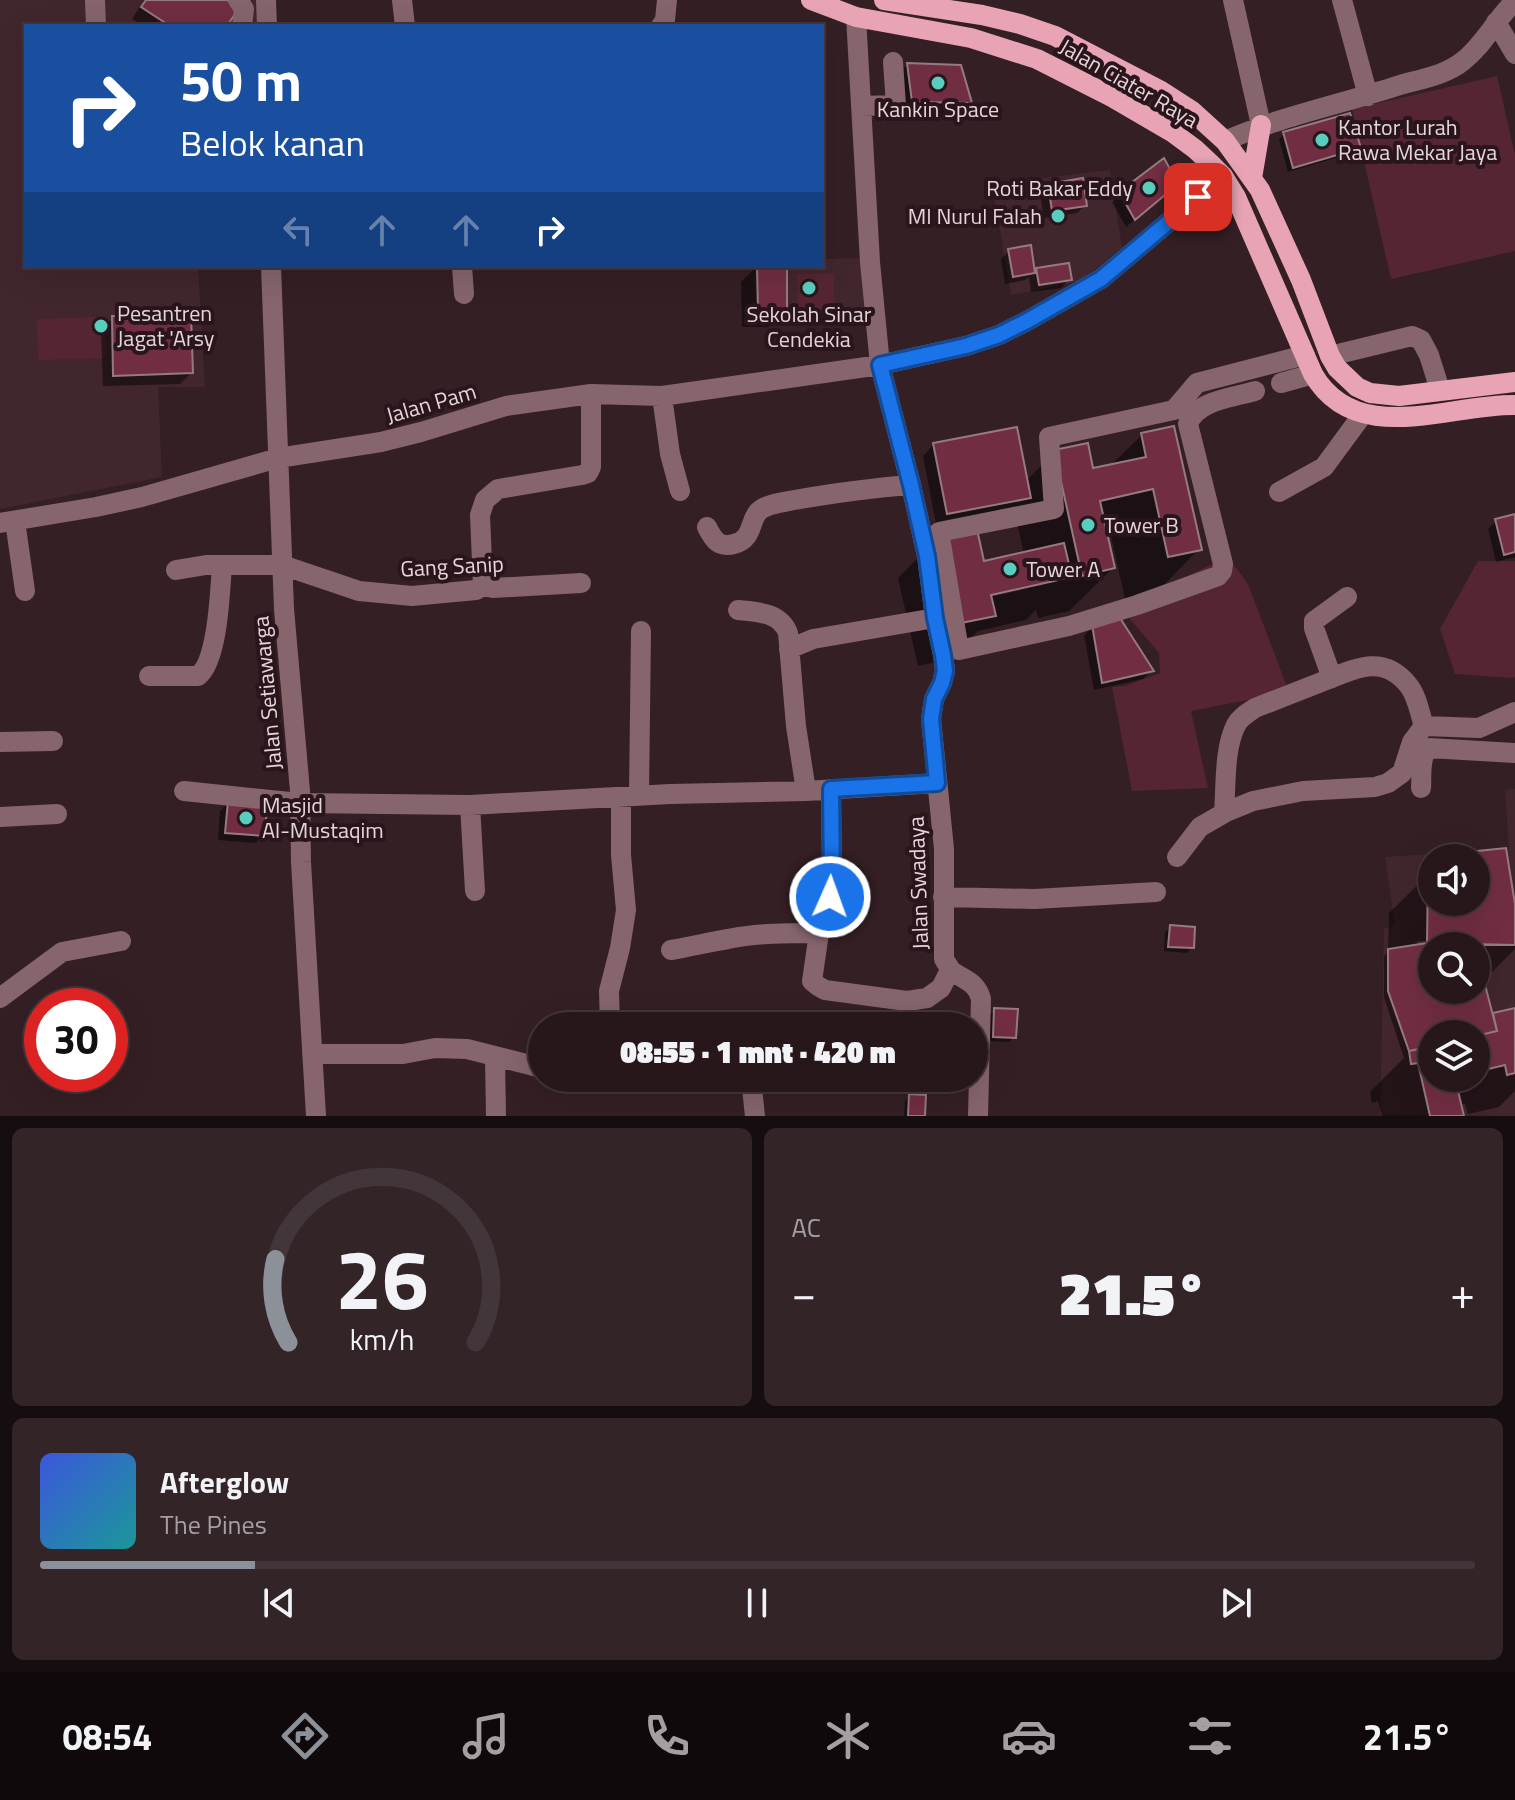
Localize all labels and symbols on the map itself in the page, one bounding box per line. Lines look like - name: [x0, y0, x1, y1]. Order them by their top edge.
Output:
- street label: Jalan Ciater Raya: [1053, 29, 1205, 137]
- marker: Kankin Space: [929, 74, 947, 92]
- place label: Kankin Space: [877, 92, 999, 126]
- place label: Kantor Lurah Rawa Mekar Jaya: [1338, 110, 1497, 169]
- marker: Kantor Lurah Rawa Mekar Jaya: [1313, 131, 1331, 149]
- pin: [1164, 163, 1232, 231]
- place label: Roti Bakar Eddy: [986, 171, 1133, 205]
- marker: Roti Bakar Eddy: [1140, 179, 1158, 197]
- place label: MI Nurul Falah: [908, 199, 1042, 233]
- marker: MI Nurul Falah: [1049, 207, 1067, 225]
- marker: Sekolah Sinar Cendekia: [800, 279, 818, 297]
- place label: Pesantren Jagat 'Arsy: [117, 296, 215, 355]
- place label: Sekolah Sinar Cendekia: [747, 297, 872, 356]
- marker: Pesantren Jagat 'Arsy: [92, 317, 110, 335]
- street label: Jalan Pam: [382, 374, 480, 432]
- place label: Tower B: [1104, 508, 1179, 542]
- marker: Tower B: [1079, 516, 1097, 534]
- street label: Gang Sanip: [399, 546, 505, 586]
- place label: Tower A: [1026, 552, 1100, 586]
- marker: Tower A: [1001, 560, 1019, 578]
- street label: Jalan Setiawarga: [243, 615, 291, 771]
- place label: Masjid Al-Mustaqim: [262, 788, 384, 847]
- marker: Masjid Al-Mustaqim: [237, 809, 255, 827]
- street label: Jalan Swadaya: [899, 816, 937, 950]
- position arrow: [788, 855, 872, 939]
- speed limit sign: 30: [24, 988, 128, 1092]

